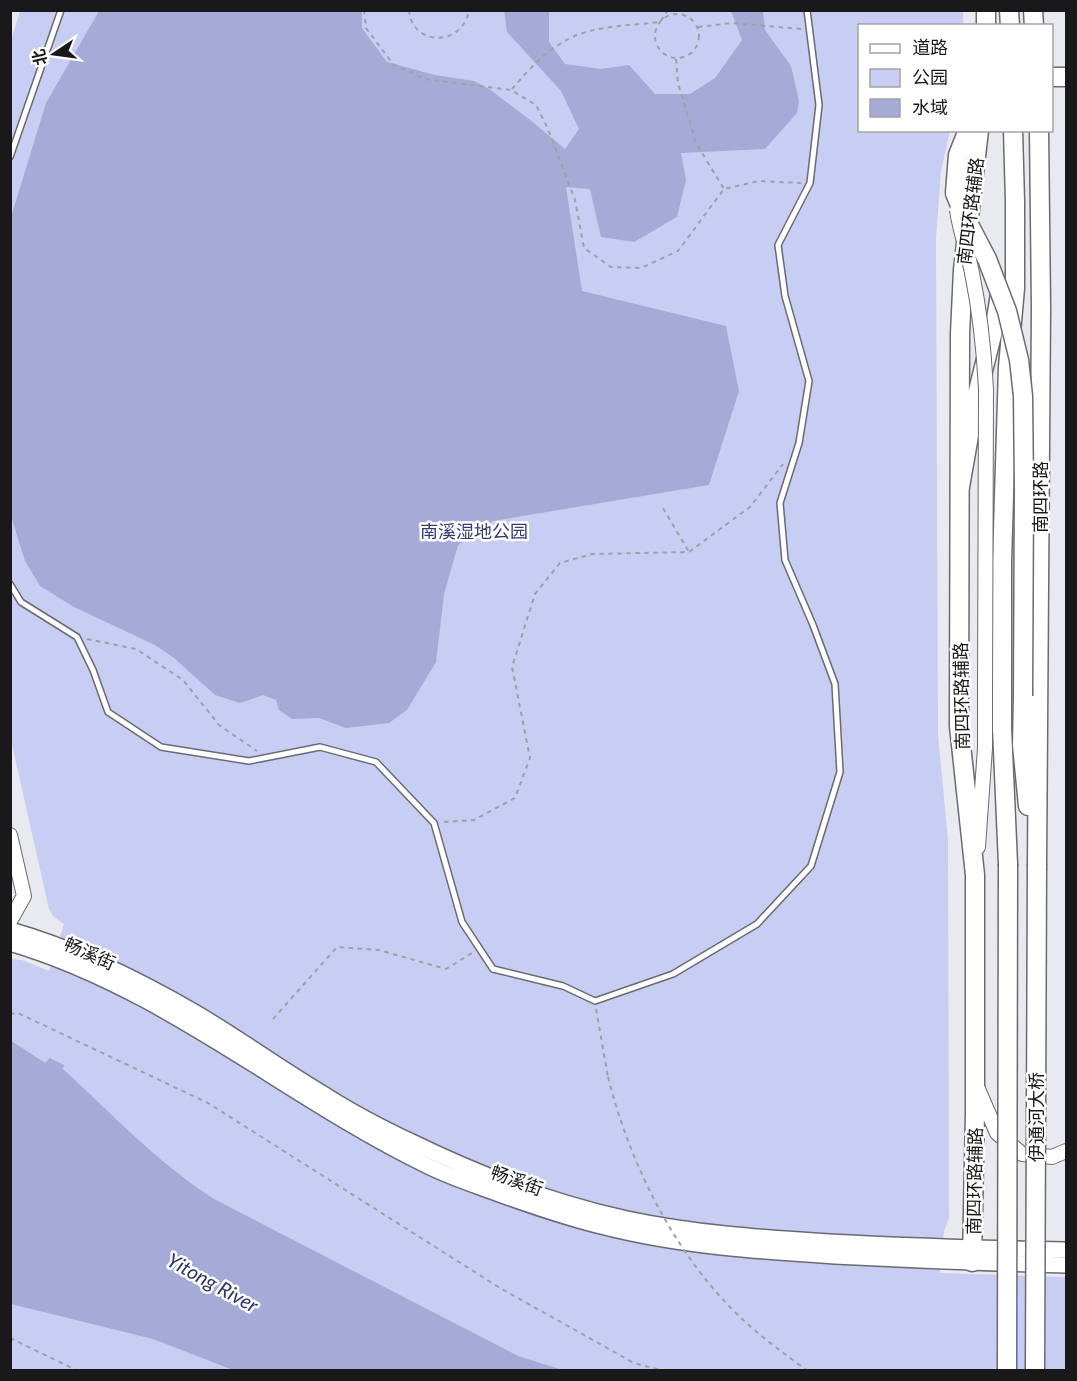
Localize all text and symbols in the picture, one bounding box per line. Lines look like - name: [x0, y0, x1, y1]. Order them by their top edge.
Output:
- north arrow: [24, 24, 84, 84]
- legend: [858, 24, 1053, 132]
- text: 道路: [912, 36, 948, 58]
- text: 北: [28, 48, 50, 67]
- text: 公园: [912, 66, 948, 88]
- text: 水域: [912, 96, 948, 118]
- street label: 南四环路辅路: [953, 156, 987, 266]
- street label: 南四环路: [1029, 461, 1051, 533]
- park label: 南溪湿地公园: [420, 520, 528, 542]
- street label: 南四环路辅路: [949, 642, 973, 750]
- street label: 畅溪街: [61, 932, 119, 974]
- street label: 伊通河大桥: [1025, 1072, 1047, 1162]
- street label: 南四环路辅路: [962, 1127, 986, 1235]
- street label: 畅溪街: [488, 1160, 546, 1200]
- water label: Yitong River: [163, 1247, 264, 1317]

